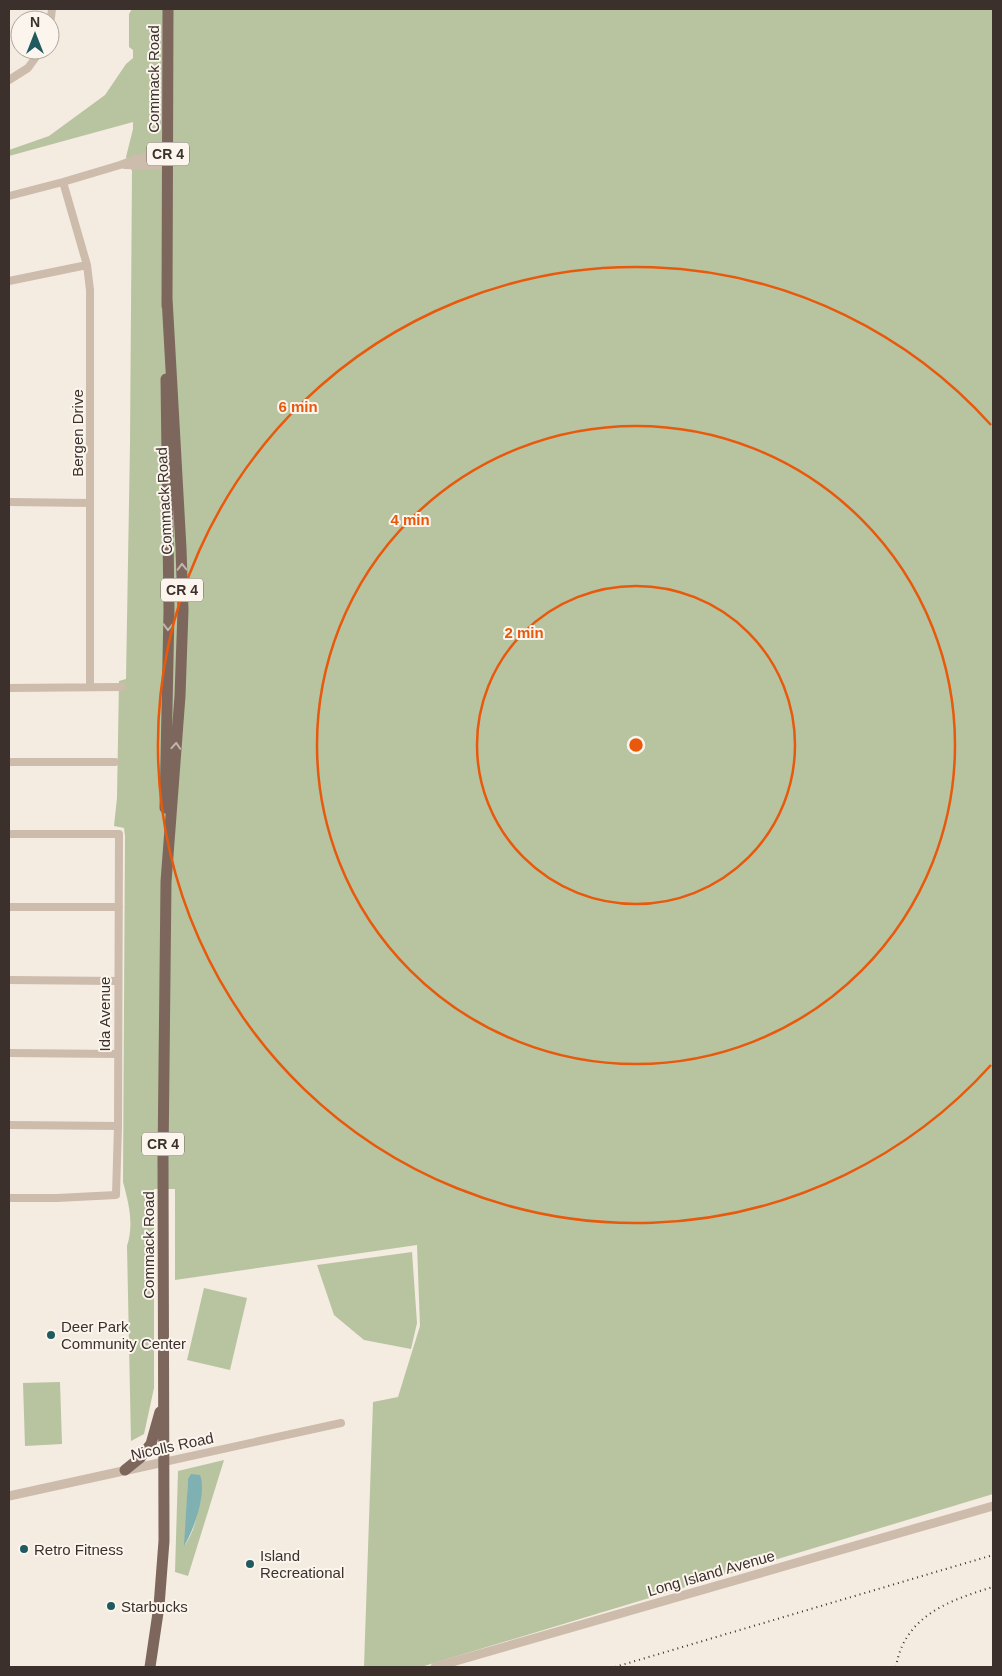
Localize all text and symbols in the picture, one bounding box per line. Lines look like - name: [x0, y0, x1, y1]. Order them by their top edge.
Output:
- north arrow: [10, 10, 60, 60]
- text: N: [30, 14, 40, 30]
- street label: Commack Road: [145, 25, 162, 133]
- road number: CR 4: [147, 142, 189, 166]
- street label: Bergen Drive: [69, 389, 86, 477]
- text: 6 min: [278, 398, 318, 415]
- street label: Commack Road: [153, 447, 175, 555]
- text: 4 min: [390, 511, 430, 528]
- one-way arrow: [177, 562, 187, 570]
- road number: CR 4: [161, 578, 203, 602]
- one-way arrow: [163, 623, 174, 631]
- text: 2 min: [504, 624, 544, 641]
- centre of rings: [627, 736, 645, 754]
- one-way arrow: [171, 742, 182, 750]
- street label: Ida Avenue: [96, 977, 113, 1051]
- road number: CR 4: [142, 1132, 184, 1156]
- street label: Commack Road: [140, 1191, 157, 1299]
- place label: Deer Park Community Center: [61, 1318, 186, 1352]
- marker: Deer Park Community Center: [45, 1329, 57, 1341]
- street label: Nicolls Road: [129, 1429, 215, 1463]
- place label: Retro Fitness: [34, 1541, 123, 1558]
- marker: Retro Fitness: [18, 1543, 30, 1555]
- place label: Island Recreational: [260, 1547, 344, 1581]
- street label: Long Island Avenue: [645, 1547, 777, 1599]
- marker: Island Recreational: [244, 1558, 256, 1570]
- place label: Starbucks: [121, 1598, 188, 1615]
- marker: Starbucks: [105, 1600, 117, 1612]

